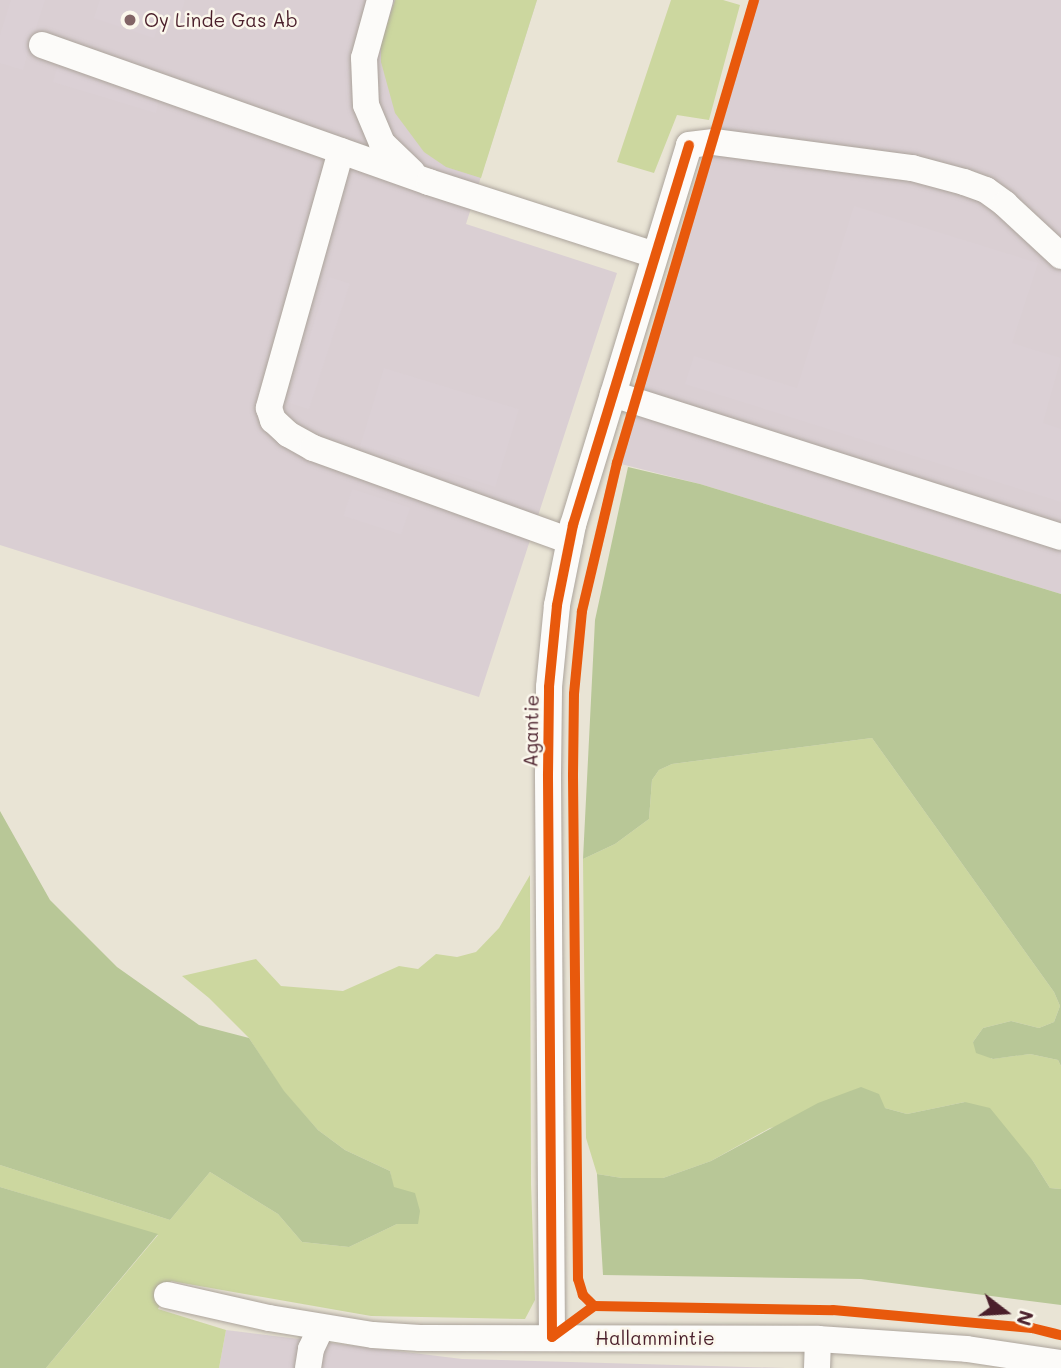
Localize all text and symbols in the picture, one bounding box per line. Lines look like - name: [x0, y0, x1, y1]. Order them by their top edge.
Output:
- place label: Oy Linde Gas Ab: [144, 9, 298, 31]
- marker: Oy Linde Gas Ab: [122, 12, 138, 28]
- street label: Agantie: [519, 695, 543, 767]
- north arrow: [970, 1277, 1040, 1347]
- text: N: [1012, 1308, 1040, 1329]
- street label: Hallammintie: [595, 1327, 715, 1349]

